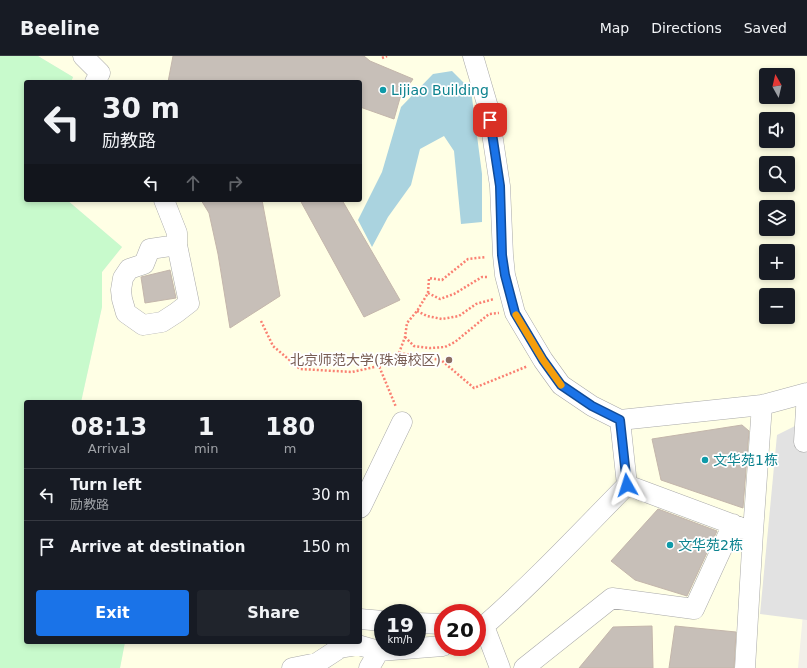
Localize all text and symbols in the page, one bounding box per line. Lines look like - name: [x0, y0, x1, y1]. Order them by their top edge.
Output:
- text: Beeline: [20, 17, 100, 39]
- text: Map: [600, 20, 629, 36]
- text: Directions: [651, 20, 722, 36]
- text: Saved: [744, 20, 787, 36]
- north arrow: [759, 68, 795, 104]
- map controls: [759, 68, 795, 324]
- place label: Lijiao Building: [391, 82, 489, 98]
- marker: Lijiao Building: [378, 85, 388, 95]
- text: 30 m: [102, 92, 180, 125]
- icon: left: [36, 96, 88, 148]
- pin: [473, 103, 507, 137]
- icon: arrive: [479, 109, 501, 131]
- button: sound: [759, 112, 795, 148]
- text: 励教路: [102, 130, 156, 151]
- button: search: [759, 156, 795, 192]
- icon: left: [140, 172, 162, 194]
- icon: ahead: [182, 172, 204, 194]
- icon: right: [224, 172, 246, 194]
- button: layers: [759, 200, 795, 236]
- button: +: [759, 244, 795, 280]
- button: −: [759, 288, 795, 324]
- place label: 北京师范大学(珠海校区): [290, 352, 441, 368]
- marker: 北京师范大学(珠海校区): [444, 355, 454, 365]
- text: 08:13: [71, 413, 147, 441]
- text: 1: [198, 413, 214, 441]
- text: 180: [265, 413, 315, 441]
- text: Arrival: [88, 441, 130, 456]
- text: min: [194, 441, 218, 456]
- text: m: [284, 441, 297, 456]
- place label: 文华苑1栋: [713, 452, 778, 468]
- marker: 文华苑1栋: [700, 455, 710, 465]
- position arrow: [606, 464, 648, 506]
- text: Turn left: [70, 476, 142, 494]
- icon: left: [36, 484, 58, 506]
- text: 30 m: [312, 486, 350, 504]
- text: 励教路: [70, 497, 109, 512]
- icon: arrive: [36, 536, 58, 558]
- place label: 文华苑2栋: [678, 537, 743, 553]
- text: Arrive at destination: [70, 538, 245, 556]
- text: 150 m: [302, 538, 350, 556]
- marker: 文华苑2栋: [665, 540, 675, 550]
- button: Exit: [36, 590, 189, 636]
- button: Share: [197, 590, 350, 636]
- speed limit sign: 20: [434, 604, 486, 656]
- text: 19: [386, 613, 414, 637]
- text: km/h: [387, 634, 413, 645]

